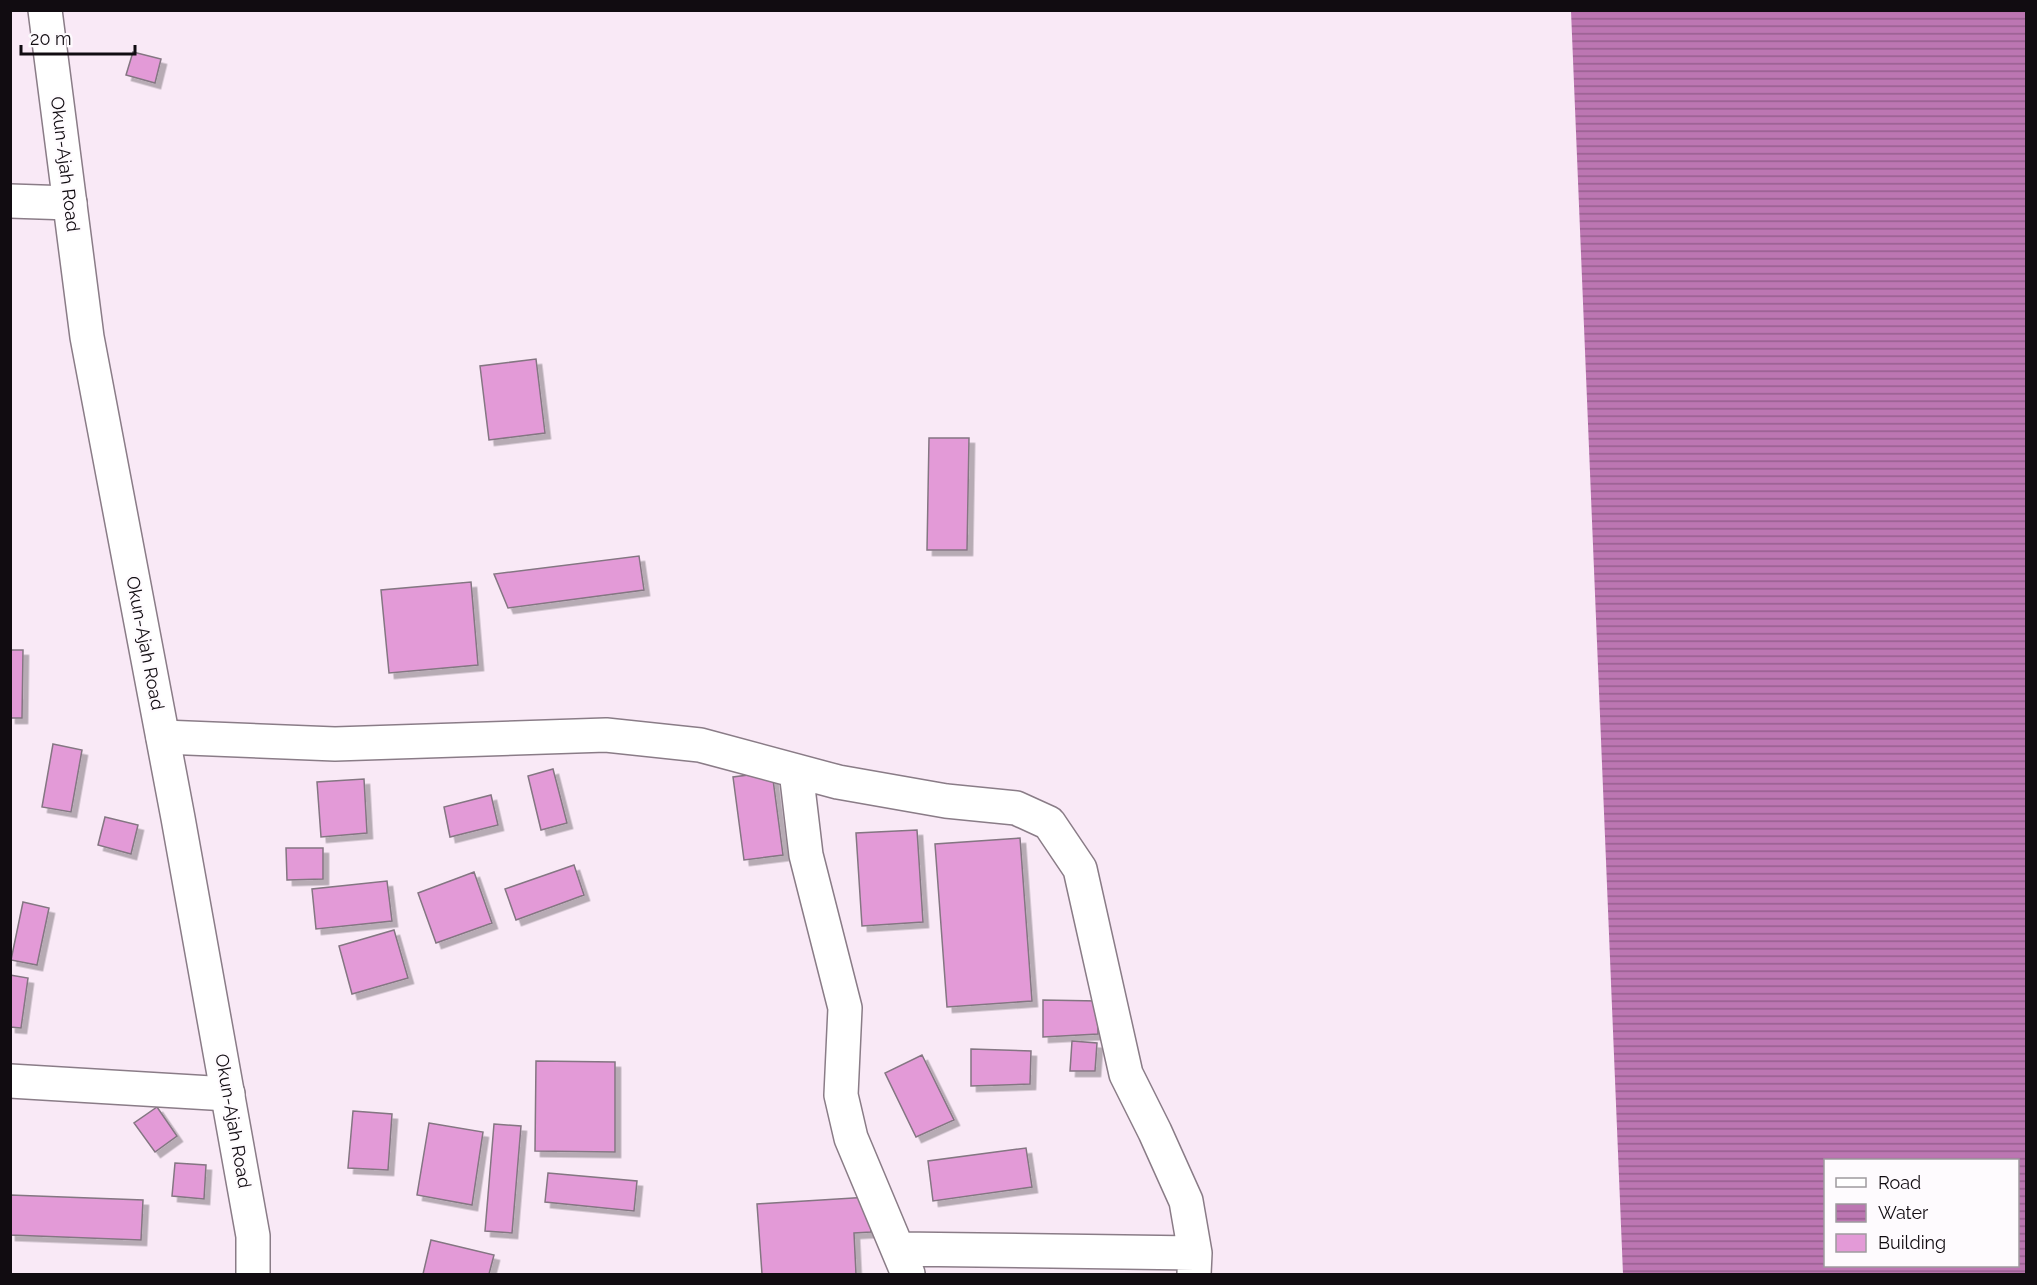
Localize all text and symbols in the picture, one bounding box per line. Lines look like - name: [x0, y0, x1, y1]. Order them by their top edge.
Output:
- scale bar: [21, 18, 135, 56]
- text: 20 m: [30, 28, 72, 49]
- street label: Okun-Ajah Road: [47, 95, 84, 233]
- street label: Okun-Ajah Road: [122, 574, 169, 712]
- street label: Okun-Ajah Road: [211, 1052, 256, 1190]
- legend: [1824, 1159, 2019, 1267]
- text: Road: [1878, 1172, 1921, 1193]
- text: Water: [1878, 1202, 1929, 1223]
- text: Building: [1878, 1232, 1946, 1253]

